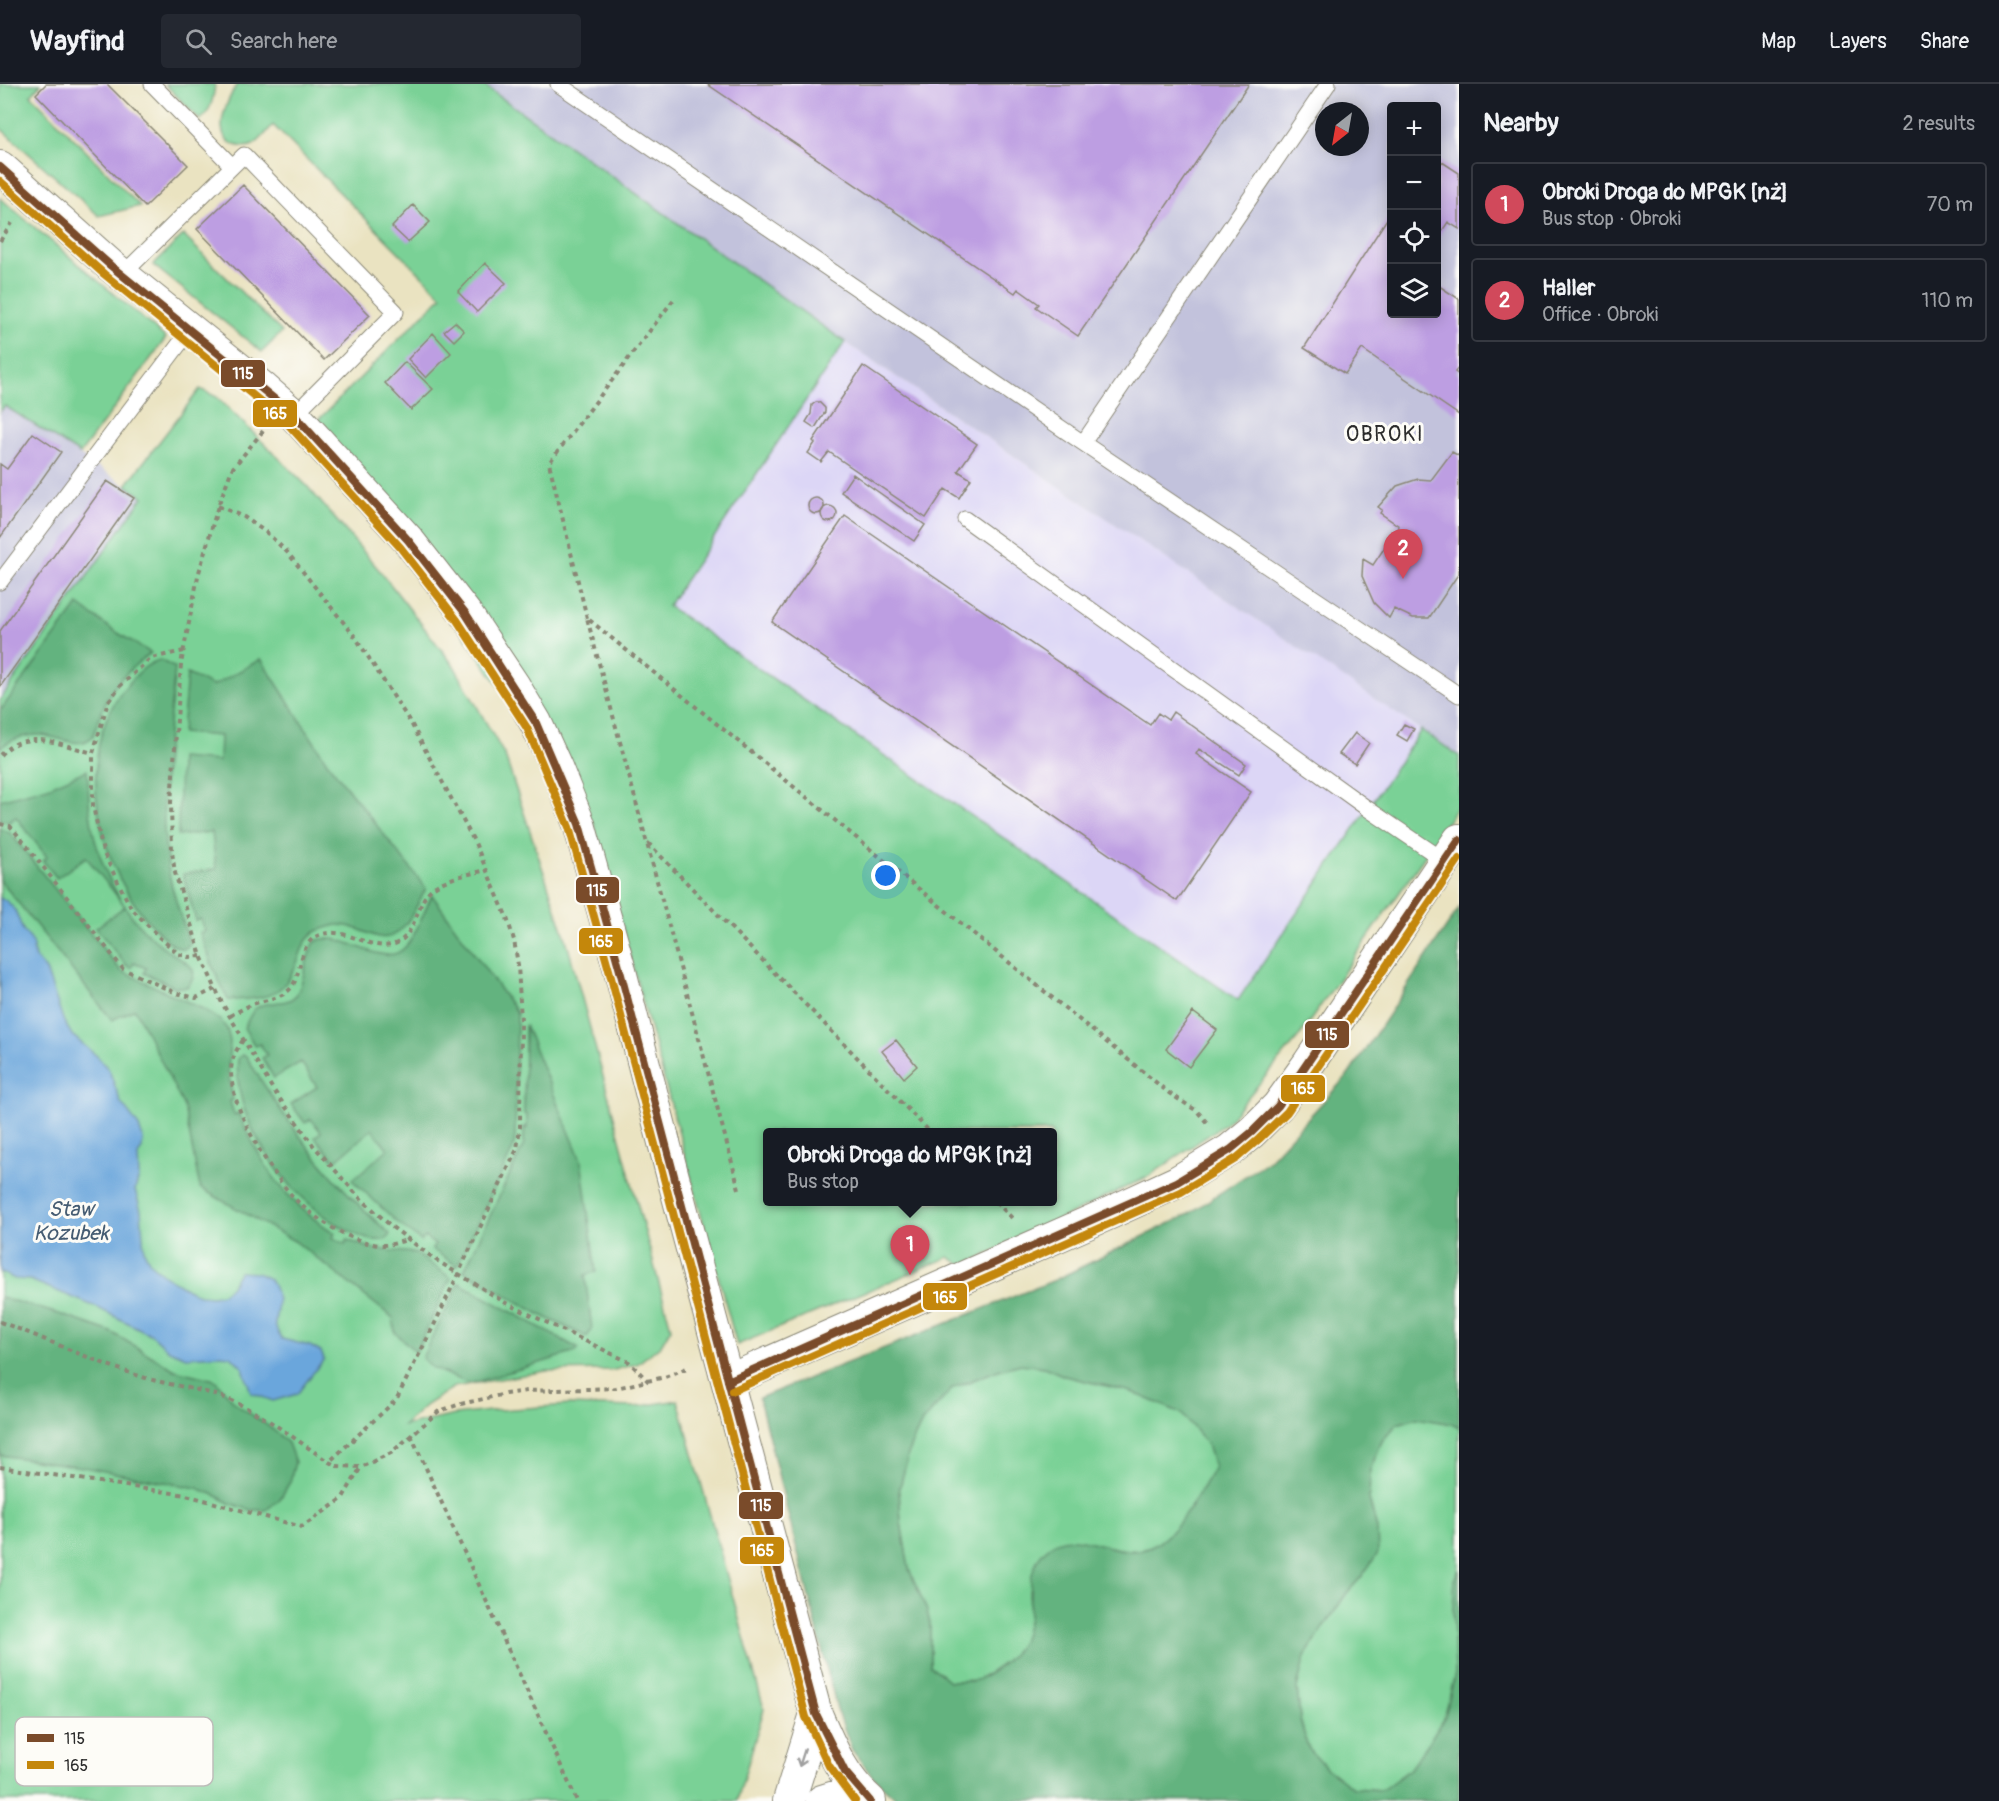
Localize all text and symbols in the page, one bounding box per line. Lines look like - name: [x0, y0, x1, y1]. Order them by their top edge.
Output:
- search box: [161, 14, 581, 68]
- text: Wayfind: [30, 24, 125, 59]
- icon: search: [182, 25, 215, 58]
- text: Search here: [230, 27, 337, 55]
- text: Map: [1761, 28, 1796, 55]
- text: Layers: [1829, 28, 1887, 55]
- text: Share: [1920, 28, 1969, 55]
- north arrow: [1315, 102, 1369, 156]
- map controls: [1387, 102, 1441, 318]
- button: +: [1387, 102, 1441, 156]
- text: Nearby: [1483, 107, 1559, 139]
- text: 2 results: [1903, 111, 1975, 136]
- button: −: [1387, 156, 1441, 210]
- text: Obroki Droga do MPGK [nż]: [1542, 178, 1788, 206]
- text: 1: [1501, 192, 1508, 217]
- text: 70 m: [1927, 192, 1973, 217]
- text: Bus stop · Obroki: [1542, 206, 1681, 231]
- button: locate: [1387, 210, 1441, 264]
- button: layers: [1387, 264, 1441, 318]
- text: Haller: [1542, 274, 1595, 302]
- text: 2: [1499, 288, 1510, 313]
- text: 110 m: [1922, 288, 1973, 313]
- text: Office · Obroki: [1542, 302, 1658, 327]
- line badge: 115: [220, 359, 266, 388]
- text: 115: [232, 364, 254, 384]
- line badge: 165: [252, 399, 298, 428]
- text: 165: [263, 404, 287, 424]
- district label: OBROKI: [1346, 421, 1424, 448]
- pin: 2: [1384, 530, 1422, 579]
- your location: [871, 861, 900, 890]
- line badge: 115: [575, 876, 620, 904]
- text: 115: [586, 881, 608, 901]
- line badge: 165: [578, 927, 624, 955]
- text: 165: [589, 932, 613, 952]
- line badge: 115: [1304, 1020, 1350, 1049]
- text: 115: [1316, 1025, 1338, 1045]
- line badge: 165: [1280, 1074, 1326, 1103]
- text: 165: [1291, 1079, 1315, 1099]
- popup: [763, 1128, 1057, 1206]
- text: Obroki Droga do MPGK [nż]: [787, 1141, 1033, 1169]
- text: Bus stop: [787, 1169, 859, 1194]
- water label: Staw Kozubek: [34, 1196, 111, 1247]
- pin: 1: [890, 1226, 930, 1275]
- line badge: 165: [922, 1282, 968, 1311]
- text: 165: [933, 1288, 957, 1308]
- line badge: 115: [738, 1491, 784, 1520]
- text: 115: [750, 1496, 772, 1516]
- line badge: 165: [739, 1536, 785, 1565]
- text: 165: [750, 1541, 774, 1561]
- legend: [15, 1717, 213, 1786]
- text: 115: [64, 1729, 85, 1749]
- one-way arrow: [796, 1748, 807, 1767]
- text: 165: [64, 1756, 88, 1776]

